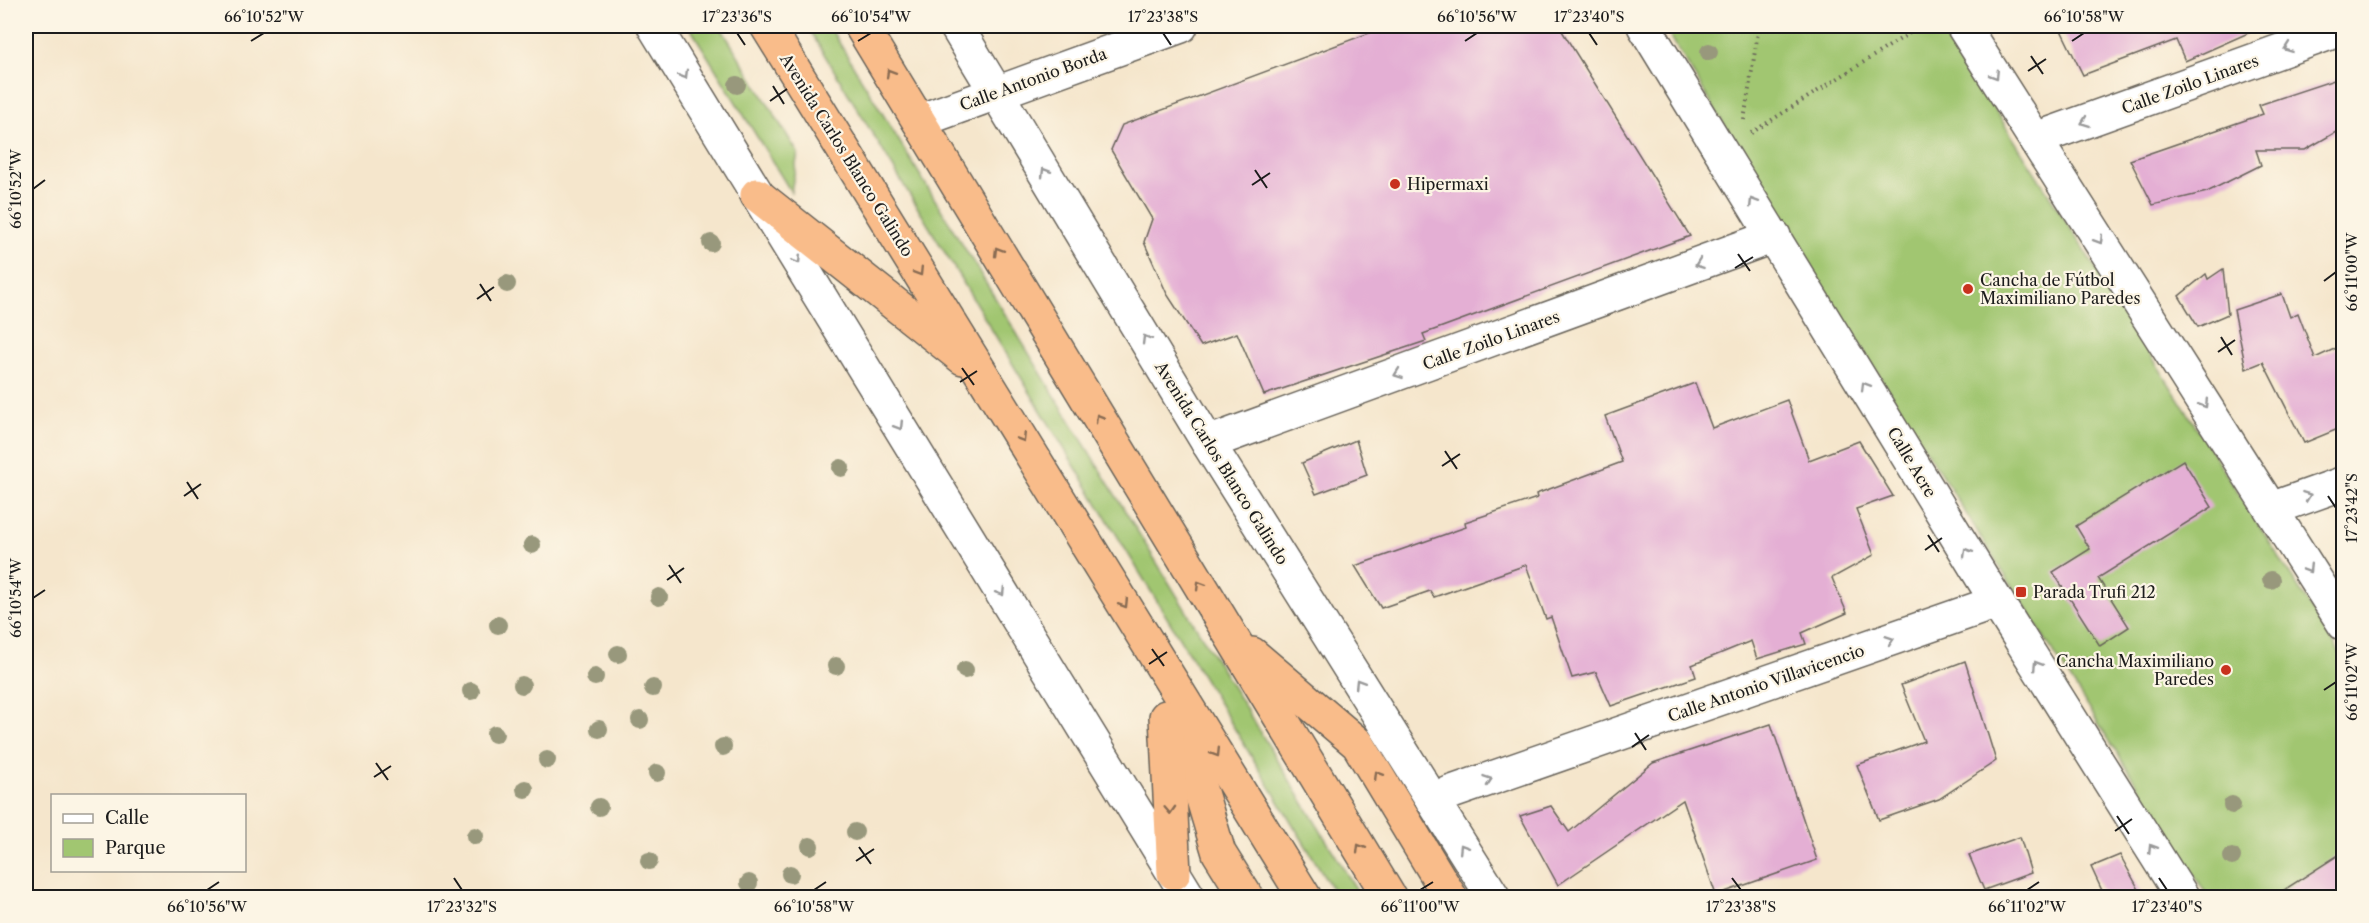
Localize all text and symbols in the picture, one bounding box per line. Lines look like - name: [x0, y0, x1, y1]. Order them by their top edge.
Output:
- text: 66°10'52"W: [224, 7, 305, 26]
- text: 17°23'36"S: [702, 7, 772, 26]
- text: 66°10'54"W: [831, 7, 912, 26]
- text: 17°23'38"S: [1128, 7, 1198, 26]
- text: 66°10'56"W: [1437, 7, 1518, 26]
- text: 17°23'40"S: [1554, 7, 1624, 26]
- text: 66°10'58"W: [2044, 7, 2125, 26]
- one-way arrow: [2284, 41, 2294, 54]
- street label: Calle Antonio Borda: [957, 43, 1110, 115]
- street label: Avenida Carlos Blanco Galindo: [776, 49, 918, 260]
- street label: Calle Zoilo Linares: [2119, 50, 2261, 118]
- one-way arrow: [677, 69, 689, 79]
- one-way arrow: [886, 69, 898, 79]
- one-way arrow: [1987, 69, 1999, 79]
- one-way arrow: [2080, 114, 2091, 127]
- text: 66°10'52"W: [6, 148, 25, 229]
- one-way arrow: [1041, 168, 1053, 178]
- place label: Hipermaxi: [1407, 174, 1489, 194]
- marker: Hipermaxi: [1388, 177, 1402, 191]
- one-way arrow: [1749, 197, 1760, 208]
- text: 66°11'00"W: [2342, 232, 2361, 311]
- one-way arrow: [2092, 233, 2103, 244]
- one-way arrow: [993, 247, 1005, 257]
- one-way arrow: [789, 254, 801, 264]
- one-way arrow: [1695, 256, 1705, 269]
- one-way arrow: [912, 266, 924, 276]
- place label: Cancha de Fútbol Maximiliano Paredes: [1980, 270, 2141, 308]
- marker: Cancha de Fútbol Maximiliano Paredes: [1961, 282, 1975, 296]
- street label: Calle Zoilo Linares: [1420, 306, 1562, 374]
- one-way arrow: [1141, 335, 1153, 345]
- street label: Avenida Carlos Blanco Galindo: [1151, 357, 1293, 568]
- one-way arrow: [1393, 366, 1404, 379]
- one-way arrow: [1861, 382, 1873, 392]
- one-way arrow: [2196, 398, 2208, 408]
- one-way arrow: [1094, 414, 1106, 424]
- one-way arrow: [891, 420, 903, 430]
- street label: Calle Acre: [1883, 423, 1941, 501]
- one-way arrow: [1014, 432, 1026, 442]
- text: 17°23'42"S: [2342, 473, 2361, 543]
- one-way arrow: [2301, 491, 2312, 504]
- one-way arrow: [1962, 548, 1974, 558]
- text: 66°10'54"W: [6, 557, 25, 638]
- one-way arrow: [2301, 563, 2313, 573]
- one-way arrow: [1195, 581, 1207, 591]
- place label: Parada Trufi 212: [2033, 582, 2156, 602]
- marker: Parada Trufi 212: [2014, 585, 2028, 599]
- one-way arrow: [993, 586, 1005, 596]
- one-way arrow: [1117, 598, 1129, 608]
- one-way arrow: [1884, 634, 1895, 647]
- street label: Calle Antonio Villavicencio: [1665, 640, 1867, 726]
- text: 66°11'02"W: [2342, 642, 2361, 721]
- place label: Cancha Maximiliano Paredes: [2056, 651, 2214, 689]
- one-way arrow: [2032, 661, 2044, 671]
- marker: Cancha Maximiliano Paredes: [2219, 663, 2233, 677]
- one-way arrow: [1355, 679, 1366, 690]
- one-way arrow: [1209, 747, 1220, 757]
- one-way arrow: [1373, 771, 1385, 781]
- one-way arrow: [1482, 774, 1492, 787]
- legend: [51, 794, 246, 872]
- one-way arrow: [1164, 805, 1177, 814]
- text: Calle: [105, 807, 149, 829]
- text: Parque: [105, 837, 166, 859]
- one-way arrow: [1355, 844, 1367, 854]
- one-way arrow: [1458, 844, 1470, 854]
- one-way arrow: [2147, 844, 2159, 854]
- text: 66°10'56"W: [167, 897, 248, 916]
- text: 17°23'32"S: [427, 897, 497, 916]
- text: 66°10'58"W: [774, 897, 855, 916]
- text: 66°11'00"W: [1381, 897, 1460, 916]
- text: 17°23'38"S: [1706, 897, 1776, 916]
- text: 66°11'02"W: [1988, 897, 2067, 916]
- text: 17°23'40"S: [2132, 897, 2202, 916]

